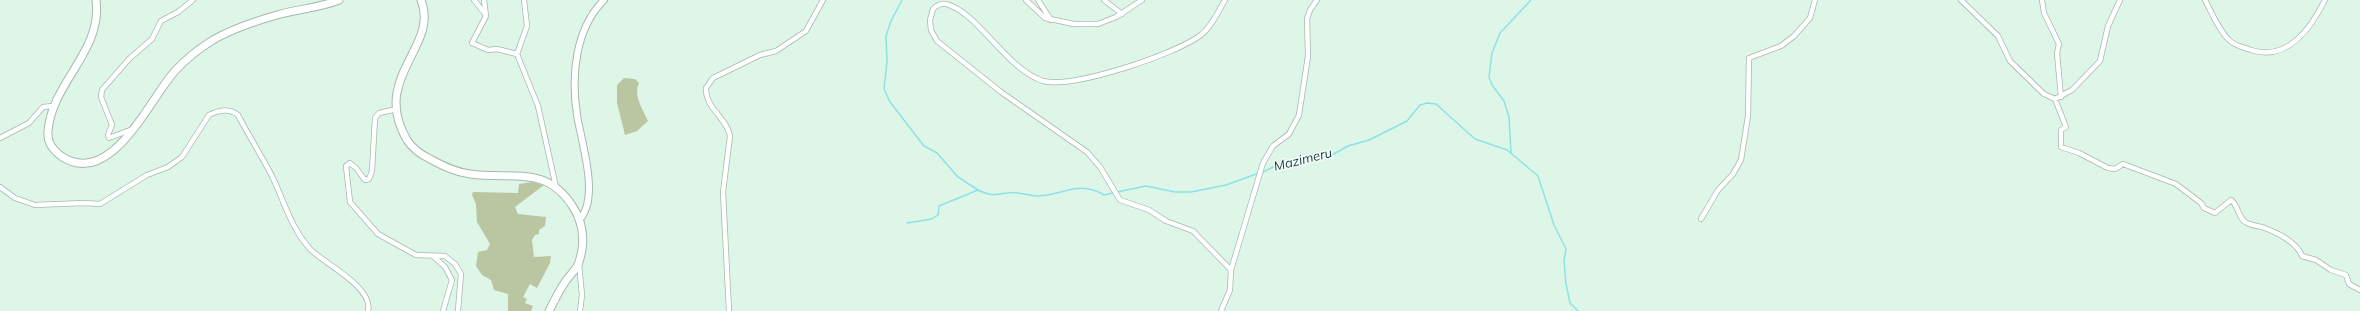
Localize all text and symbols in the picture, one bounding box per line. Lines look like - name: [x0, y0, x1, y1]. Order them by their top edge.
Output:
- water label: Mazimeru: [1272, 145, 1334, 175]

